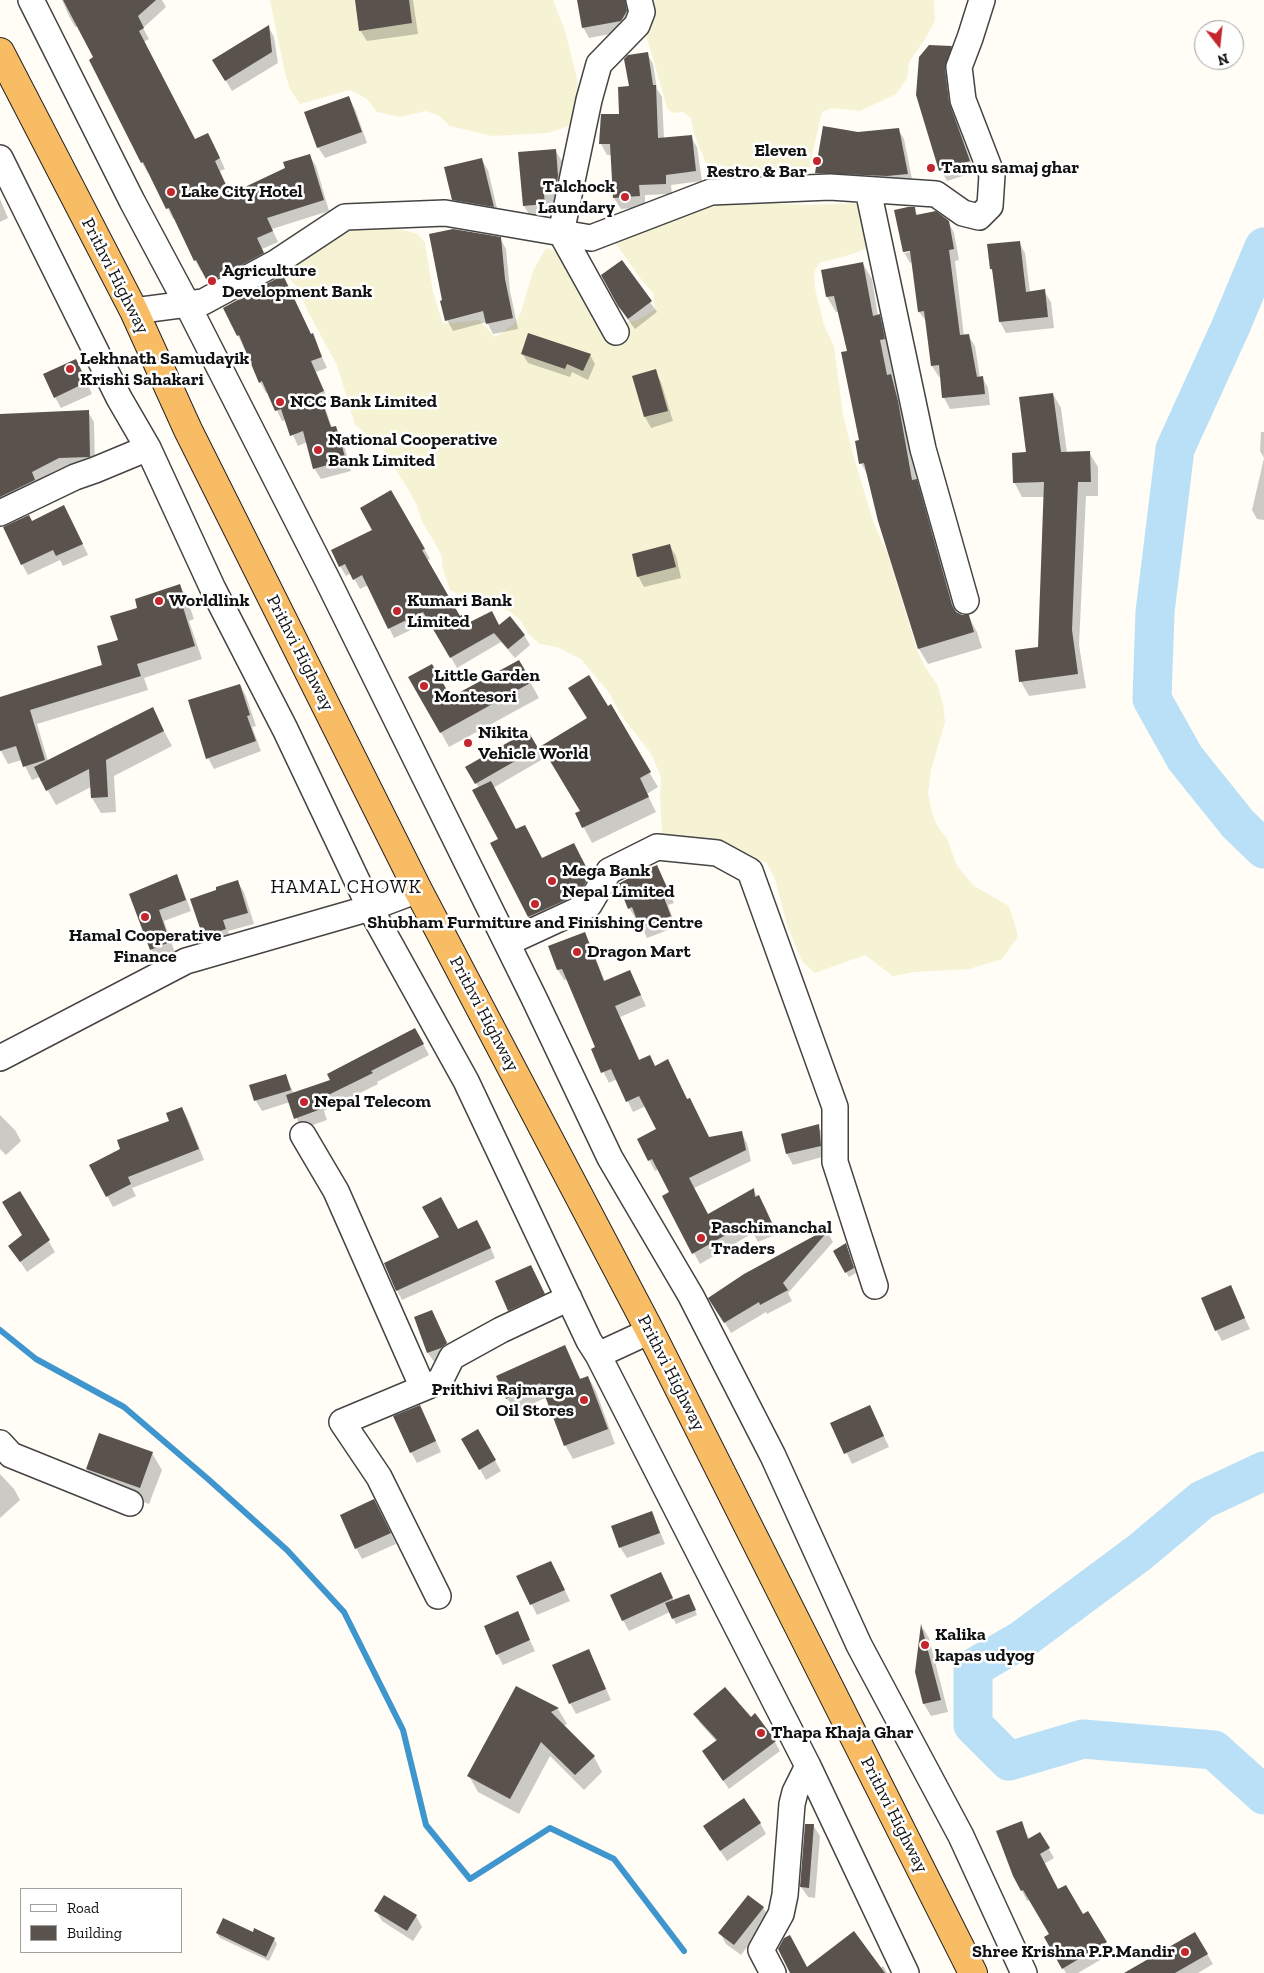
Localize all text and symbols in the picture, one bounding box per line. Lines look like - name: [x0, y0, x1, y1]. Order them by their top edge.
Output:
- north arrow: [1194, 20, 1244, 70]
- text: N: [1216, 49, 1230, 69]
- place label: Eleven Restro & Bar: [707, 140, 807, 182]
- marker: Eleven Restro & Bar: [811, 155, 823, 167]
- place label: Tamu samaj ghar: [941, 157, 1079, 179]
- marker: Tamu samaj ghar: [925, 162, 937, 174]
- place label: Talchock Laundary: [538, 176, 615, 218]
- place label: Lake City Hotel: [181, 181, 303, 203]
- marker: Lake City Hotel: [165, 186, 177, 198]
- marker: Talchock Laundary: [619, 191, 631, 203]
- street label: Prithvi Highway: [77, 214, 153, 338]
- place label: Agriculture Development Bank: [222, 260, 372, 302]
- marker: Agriculture Development Bank: [206, 275, 218, 287]
- place label: Lekhnath Samudayik Krishi Sahakari: [80, 348, 249, 390]
- marker: Lekhnath Samudayik Krishi Sahakari: [64, 363, 76, 375]
- place label: NCC Bank Limited: [290, 391, 437, 413]
- marker: NCC Bank Limited: [274, 396, 286, 408]
- place label: National Cooperative Bank Limited: [328, 429, 497, 472]
- marker: National Cooperative Bank Limited: [312, 444, 324, 456]
- place label: Worldlink: [169, 590, 249, 612]
- place label: Kumari Bank Limited: [407, 590, 512, 632]
- street label: Prithvi Highway: [262, 591, 338, 715]
- marker: Worldlink: [153, 595, 165, 607]
- marker: Kumari Bank Limited: [391, 605, 403, 617]
- place label: Little Garden Montesori: [434, 665, 540, 708]
- marker: Little Garden Montesori: [418, 680, 430, 692]
- place label: Nikita Vehicle World: [478, 722, 589, 764]
- marker: Nikita Vehicle World: [462, 737, 474, 749]
- place label: Mega Bank Nepal Limited: [562, 860, 674, 902]
- marker: Mega Bank Nepal Limited: [546, 875, 558, 887]
- district label: HAMAL CHOWK: [269, 877, 423, 899]
- marker: Shubham Furmiture and Finishing Centre: [529, 898, 541, 910]
- marker: Hamal Cooperative Finance: [139, 911, 151, 923]
- place label: Shubham Furmiture and Finishing Centre: [367, 912, 703, 934]
- place label: Hamal Cooperative Finance: [69, 925, 221, 968]
- place label: Dragon Mart: [587, 941, 691, 963]
- marker: Dragon Mart: [571, 946, 583, 958]
- street label: Prithvi Highway: [445, 953, 523, 1075]
- place label: Nepal Telecom: [314, 1091, 431, 1113]
- marker: Nepal Telecom: [298, 1096, 310, 1108]
- place label: Paschimanchal Traders: [711, 1217, 832, 1260]
- marker: Paschimanchal Traders: [695, 1232, 707, 1244]
- street label: Prithvi Highway: [633, 1311, 709, 1435]
- place label: Prithivi Rajmarga Oil Stores: [431, 1379, 574, 1422]
- marker: Prithivi Rajmarga Oil Stores: [578, 1394, 590, 1406]
- place label: Kalika kapas udyog: [935, 1624, 1035, 1666]
- marker: Kalika kapas udyog: [919, 1639, 931, 1651]
- place label: Thapa Khaja Ghar: [771, 1722, 914, 1744]
- marker: Thapa Khaja Ghar: [755, 1727, 767, 1739]
- street label: Prithvi Highway: [856, 1753, 932, 1877]
- legend: [20, 1888, 182, 1953]
- text: Road: [67, 1899, 99, 1917]
- text: Building: [67, 1924, 122, 1942]
- place label: Shree Krishna P.P.Mandir: [972, 1941, 1175, 1963]
- marker: Shree Krishna P.P.Mandir: [1179, 1946, 1191, 1958]

